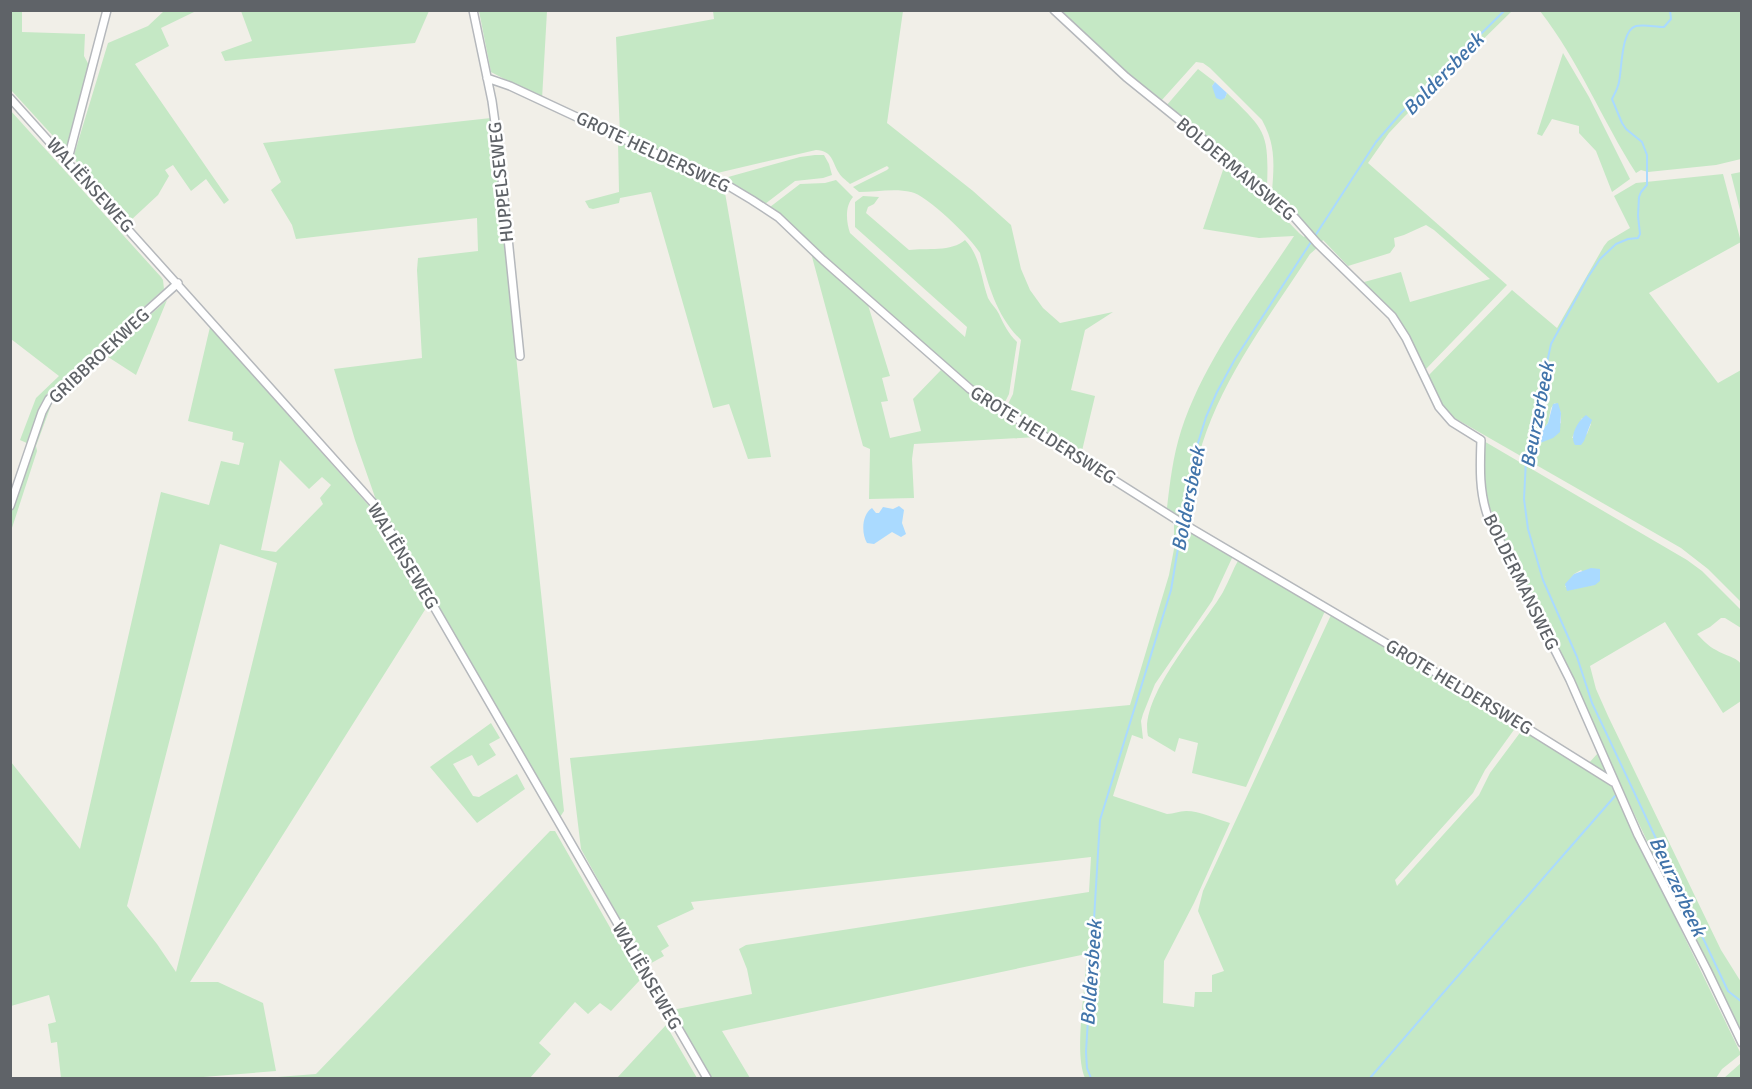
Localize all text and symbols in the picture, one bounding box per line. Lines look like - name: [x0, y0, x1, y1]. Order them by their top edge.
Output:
- water label: Boldersbeek: [1398, 26, 1490, 121]
- street label: GROTE HELDERSWEG: [573, 107, 733, 197]
- street label: BOLDERMANSWEG: [1172, 113, 1300, 225]
- street label: HUPPELSEWEG: [484, 121, 518, 243]
- street label: WALIËNSEWEG: [42, 133, 138, 237]
- street label: GRIBBROEKWEG: [44, 304, 154, 408]
- water label: Beurzerbeek: [1515, 358, 1560, 470]
- street label: GROTE HELDERSWEG: [966, 381, 1120, 489]
- water label: Boldersbeek: [1166, 443, 1211, 553]
- street label: WALIËNSEWEG: [363, 499, 443, 613]
- street label: BOLDERMANSWEG: [1478, 510, 1564, 654]
- street label: GROTE HELDERSWEG: [1382, 635, 1536, 739]
- water label: Beurzerbeek: [1644, 832, 1712, 942]
- water label: Boldersbeek: [1075, 918, 1108, 1027]
- street label: WALIËNSEWEG: [608, 919, 686, 1033]

